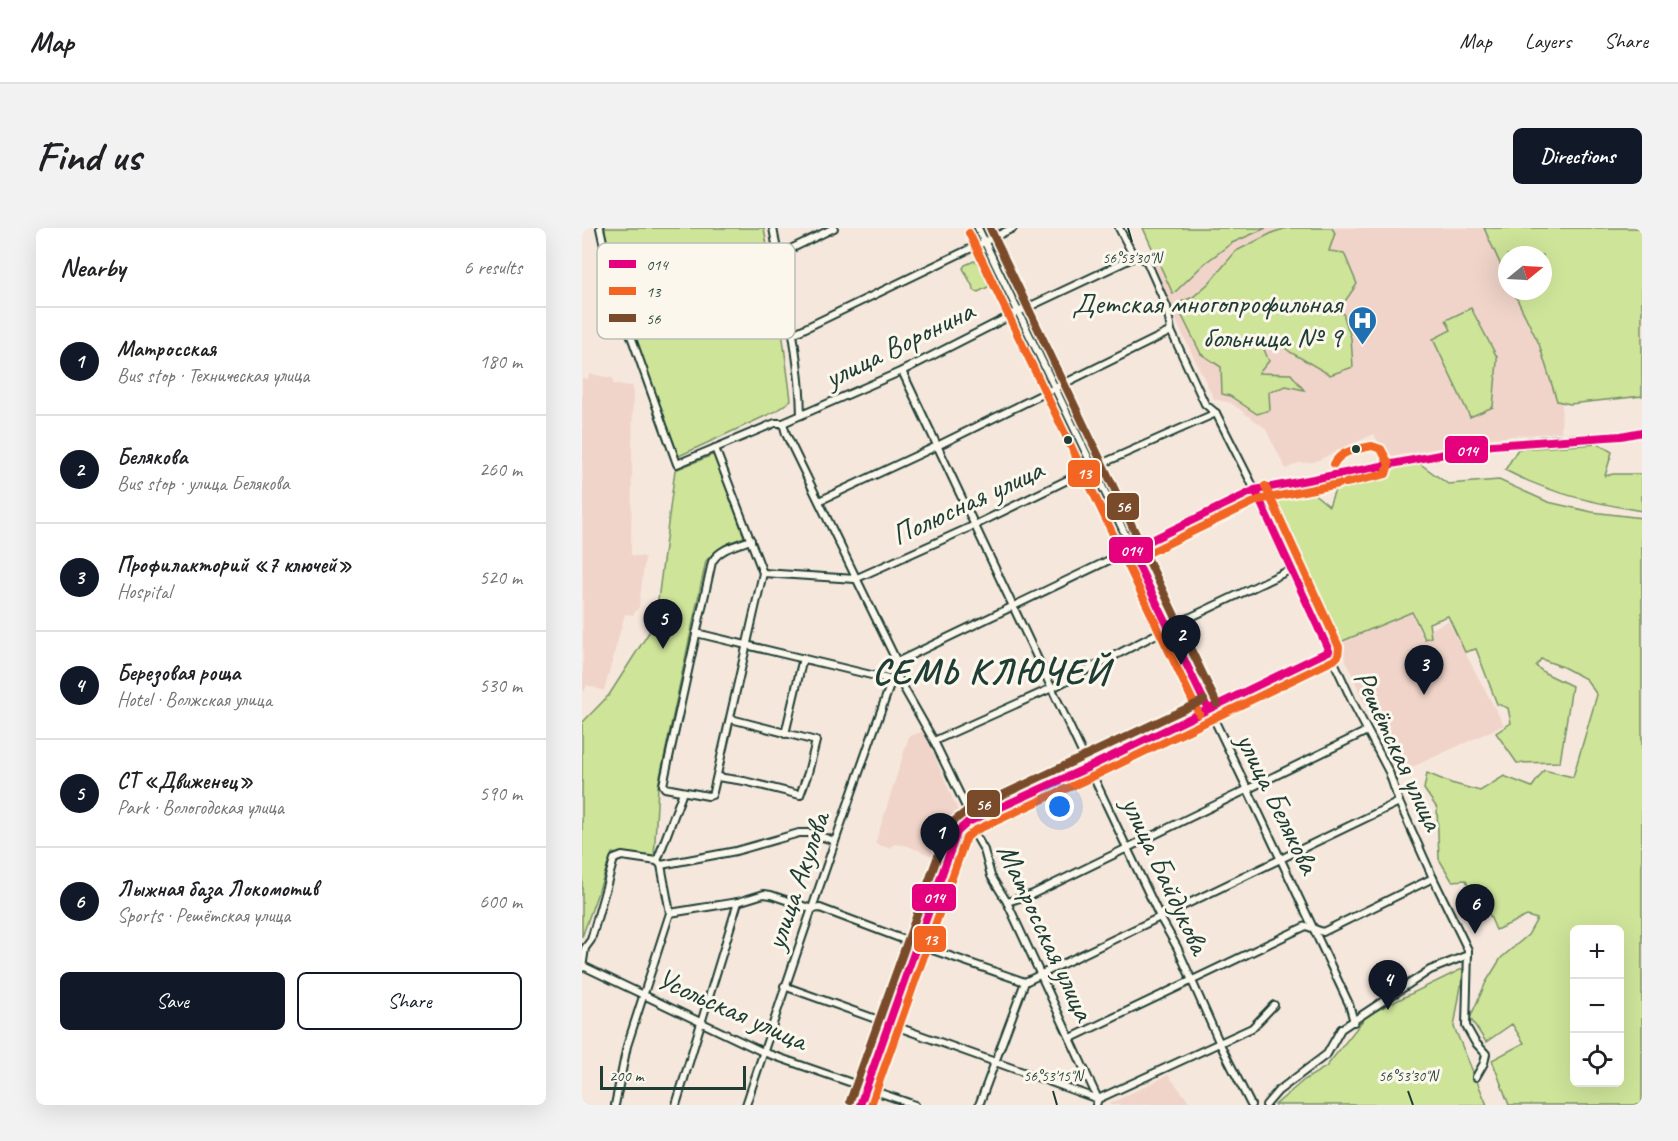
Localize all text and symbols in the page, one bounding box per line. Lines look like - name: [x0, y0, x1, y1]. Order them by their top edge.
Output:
- text: Map: [30, 24, 73, 59]
- text: Map: [1459, 28, 1492, 54]
- text: Layers: [1525, 28, 1571, 54]
- text: Share: [1604, 28, 1648, 54]
- button: Directions: [1513, 128, 1642, 184]
- text: Find us: [36, 130, 141, 183]
- legend: [597, 243, 795, 339]
- north arrow: [1498, 246, 1552, 300]
- text: 56°53'30"N: [1102, 249, 1165, 268]
- text: Nearby: [60, 251, 125, 284]
- text: 6 results: [463, 255, 522, 280]
- text: 014: [646, 255, 669, 275]
- text: 13: [646, 282, 662, 302]
- place label: Детская многопрофильная больница № 9: [1072, 284, 1345, 356]
- street label: улица Воронина: [816, 291, 982, 397]
- hospital icon: Детская многопрофильная больница № 9: [1347, 304, 1379, 346]
- text: 56: [646, 309, 661, 329]
- text: Матросская: [117, 335, 216, 363]
- text: 1: [75, 349, 84, 374]
- text: 180 m: [479, 349, 522, 374]
- text: Bus stop · Техническая улица: [117, 363, 309, 388]
- unlabelled marker: [1062, 434, 1074, 446]
- line badge: 014: [1444, 435, 1489, 464]
- text: 014: [1456, 441, 1480, 461]
- text: Белякова: [117, 443, 187, 471]
- unlabelled marker: [1350, 443, 1362, 455]
- street label: Полюсная улица: [885, 449, 1051, 554]
- text: 2: [75, 457, 84, 482]
- text: 260 m: [479, 457, 522, 482]
- line badge: 13: [1067, 459, 1101, 488]
- text: 13: [1077, 464, 1093, 484]
- text: Bus stop · улица Белякова: [117, 471, 289, 496]
- line badge: 56: [1106, 492, 1140, 521]
- text: 56: [1116, 497, 1132, 517]
- line badge: 014: [1108, 536, 1154, 564]
- text: 014: [1120, 541, 1144, 561]
- text: Профилакторий «7 ключей»: [117, 551, 352, 579]
- text: 3: [75, 565, 84, 590]
- text: 520 m: [479, 565, 522, 590]
- text: Hospital: [117, 579, 172, 604]
- pin: 5: [644, 600, 682, 649]
- pin: 2: [1162, 616, 1200, 665]
- pin: 3: [1404, 646, 1444, 695]
- district label: СЕМЬ КЛЮЧЕЙ: [872, 648, 1114, 694]
- text: Березовая роща: [117, 659, 240, 687]
- street label: Решётская улица: [1345, 664, 1453, 838]
- text: 4: [75, 673, 84, 698]
- text: 530 m: [479, 673, 522, 698]
- text: Hotel · Волжская улица: [117, 687, 272, 712]
- street label: улица Белякова: [1227, 724, 1329, 881]
- text: СТ «Движенец»: [117, 767, 253, 795]
- text: 5: [75, 781, 84, 806]
- text: 590 m: [479, 781, 522, 806]
- street label: улица Байдукова: [1112, 788, 1220, 962]
- line badge: 56: [966, 789, 1001, 818]
- your location: [1045, 792, 1074, 821]
- text: Park · Вологодская улица: [117, 795, 284, 820]
- text: 56: [976, 795, 992, 815]
- street label: улица Акулова: [755, 805, 839, 956]
- pin: 1: [920, 814, 960, 863]
- street label: Матросская улица: [988, 837, 1104, 1028]
- text: Лыжная база Локомотив: [117, 875, 318, 903]
- line badge: 014: [911, 883, 957, 912]
- pin: 6: [1456, 884, 1494, 934]
- text: 014: [923, 888, 947, 908]
- text: 6: [75, 889, 84, 914]
- text: 600 m: [479, 889, 522, 914]
- text: Sports · Решётская улица: [117, 903, 290, 928]
- line badge: 13: [913, 925, 947, 953]
- map controls: [1570, 925, 1624, 1087]
- button: +: [1570, 925, 1624, 979]
- text: 13: [923, 930, 939, 950]
- street label: Усольская улица: [651, 959, 816, 1060]
- pin: 4: [1368, 960, 1408, 1010]
- button: Save: [60, 972, 285, 1030]
- button: Share: [297, 972, 522, 1030]
- button: −: [1570, 979, 1624, 1033]
- button: locate: [1570, 1033, 1624, 1087]
- scale bar: [600, 1063, 746, 1090]
- text: 200 m: [609, 1066, 643, 1086]
- text: 56°53'15"N: [1023, 1067, 1086, 1086]
- text: 56°53'30"N: [1378, 1067, 1441, 1086]

